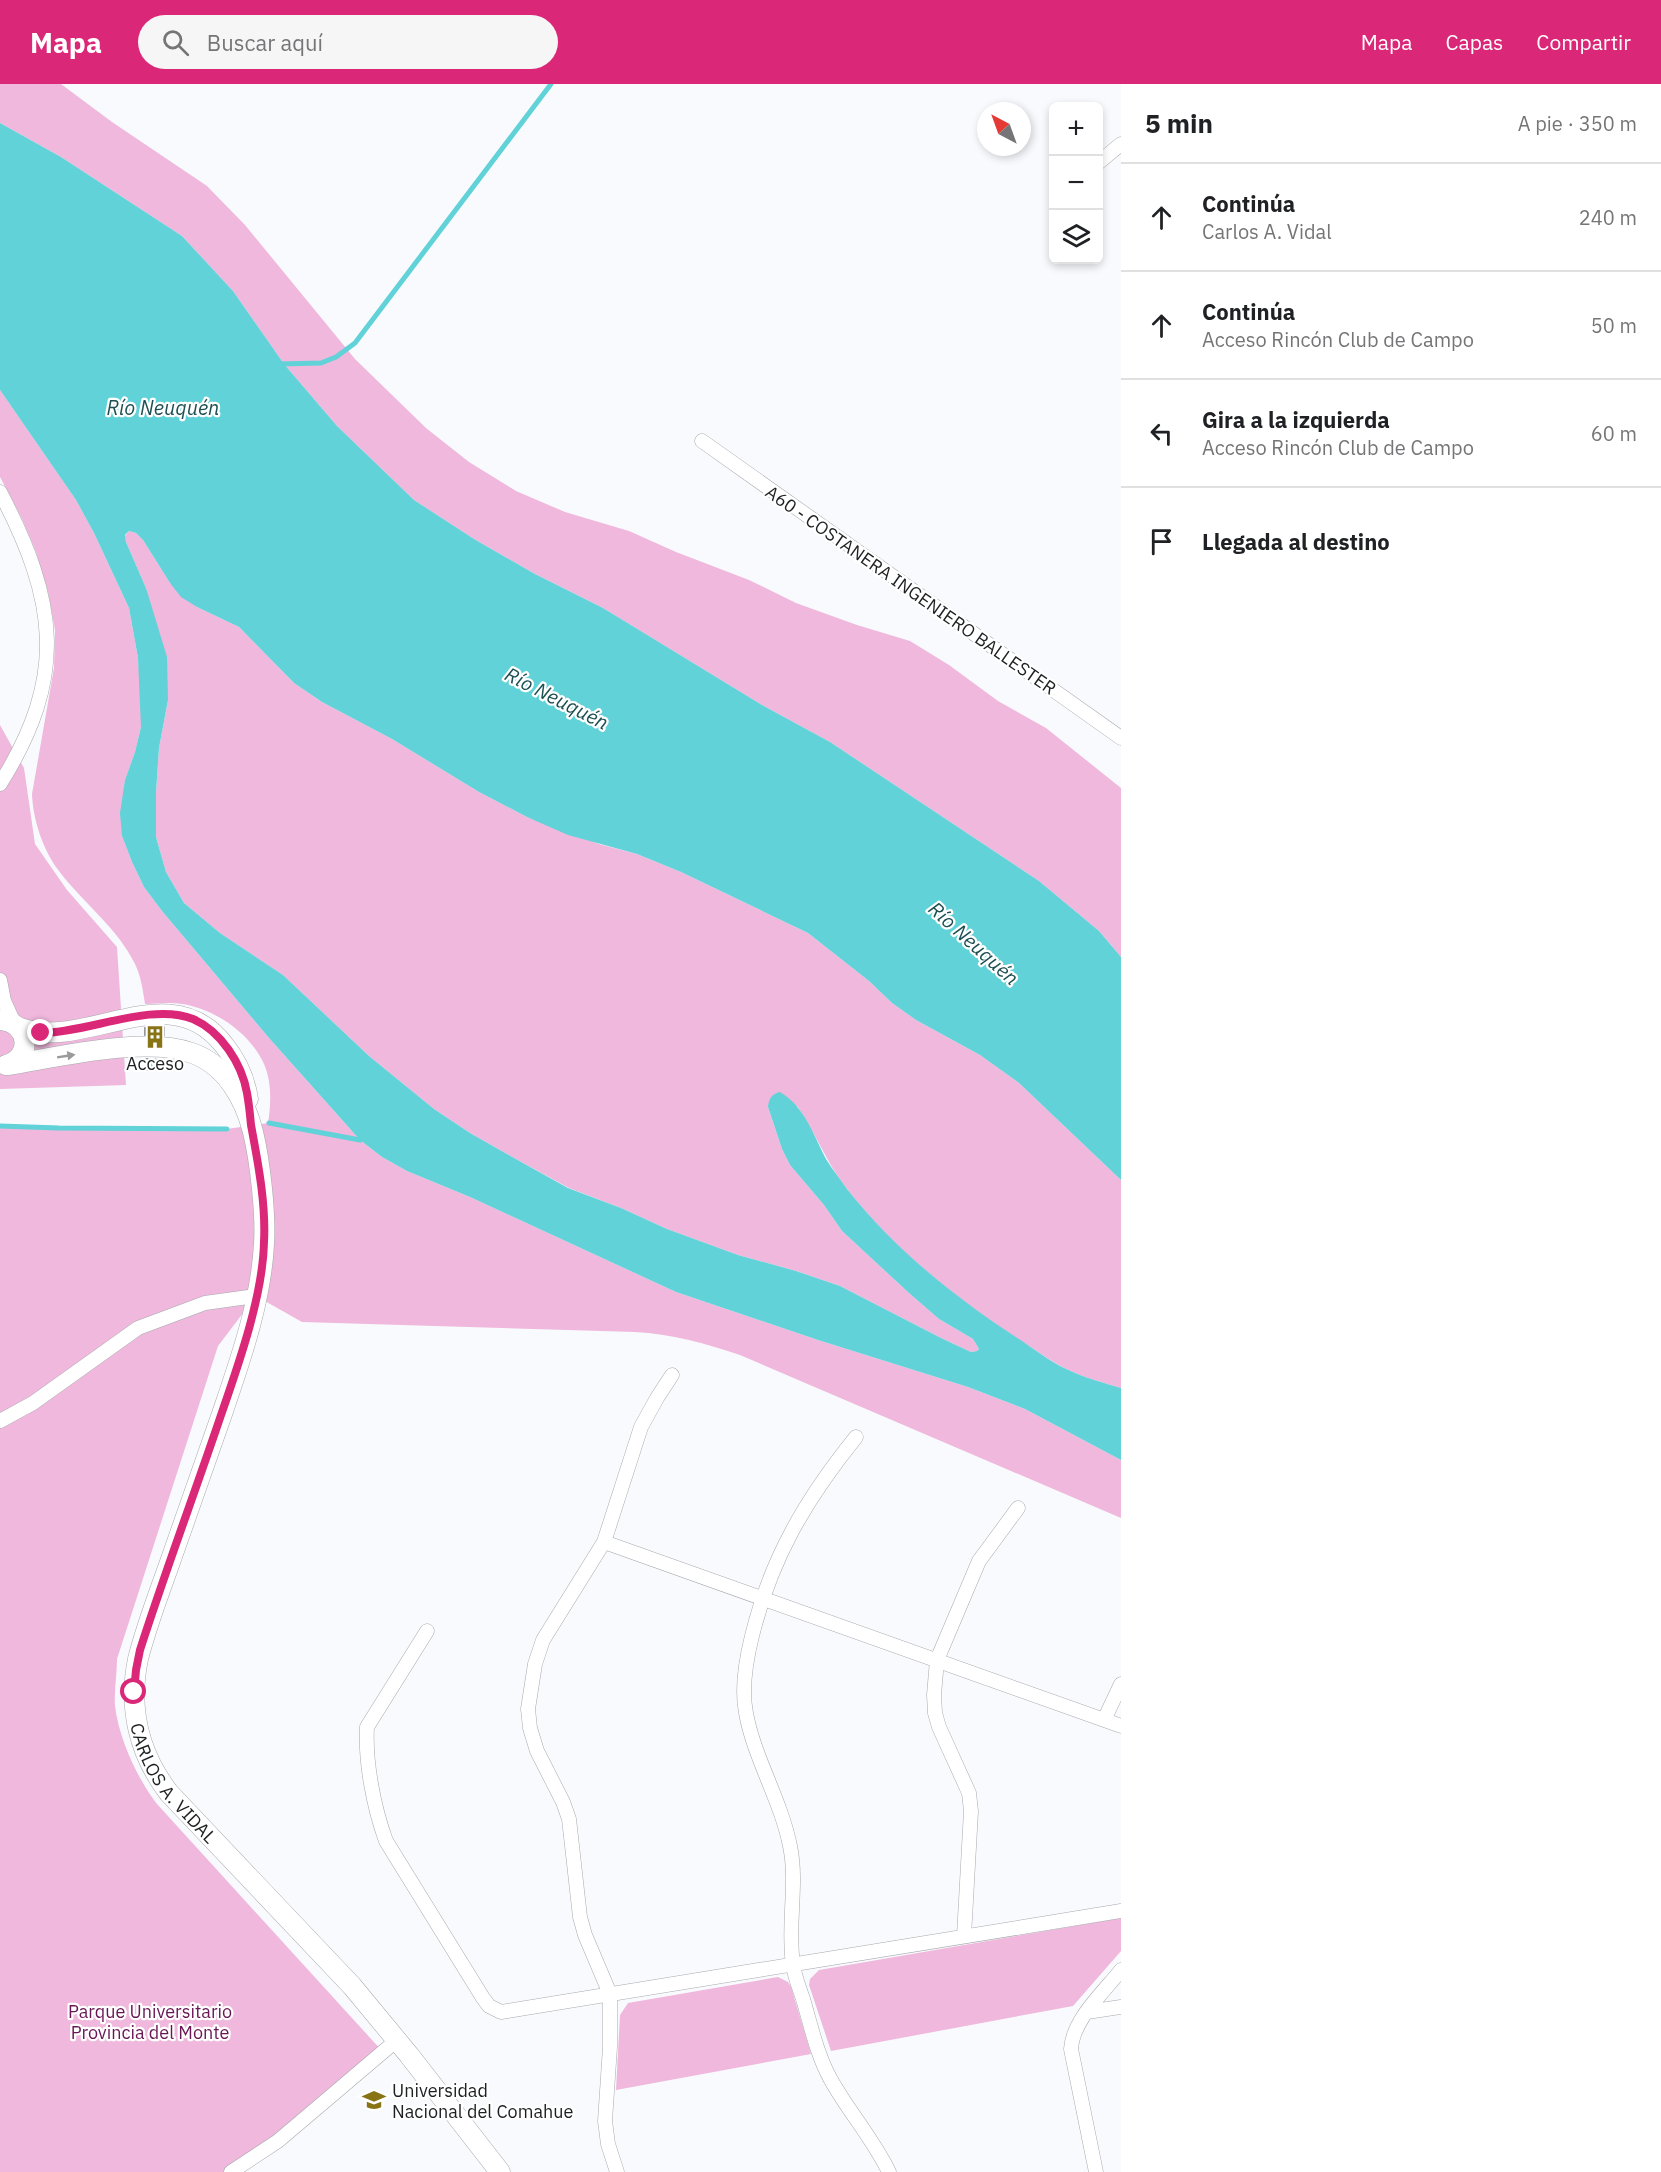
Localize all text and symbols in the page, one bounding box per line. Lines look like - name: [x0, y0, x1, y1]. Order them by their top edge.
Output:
- search box: [138, 15, 558, 69]
- text: Mapa: [30, 24, 102, 61]
- icon: search: [159, 26, 192, 59]
- text: Buscar aquí: [207, 28, 323, 57]
- text: Mapa: [1361, 28, 1412, 56]
- text: Capas: [1445, 28, 1503, 56]
- text: Compartir: [1536, 28, 1631, 56]
- north arrow: [977, 102, 1031, 156]
- map controls: [1049, 102, 1103, 264]
- button: +: [1049, 102, 1103, 156]
- text: 5 min: [1145, 106, 1213, 140]
- text: A pie · 350 m: [1518, 110, 1637, 137]
- button: −: [1049, 156, 1103, 210]
- text: Continúa: [1202, 189, 1295, 218]
- icon: ahead: [1145, 201, 1178, 234]
- text: 240 m: [1579, 204, 1637, 231]
- button: layers: [1049, 210, 1103, 264]
- text: Carlos A. Vidal: [1202, 218, 1332, 245]
- text: Continúa: [1202, 297, 1295, 326]
- icon: ahead: [1145, 309, 1178, 342]
- text: 50 m: [1591, 312, 1637, 339]
- text: Acceso Rincón Club de Campo: [1202, 326, 1474, 353]
- water label: Río Neuquén: [107, 394, 219, 421]
- text: Gira a la izquierda: [1202, 405, 1390, 434]
- icon: left: [1145, 417, 1178, 450]
- text: 60 m: [1591, 420, 1637, 447]
- text: Acceso Rincón Club de Campo: [1202, 434, 1474, 461]
- street label: A60 - COSTANERA INGENIERO BALLESTER: [761, 480, 1061, 700]
- icon: arrive: [1145, 525, 1178, 558]
- text: Llegada al destino: [1202, 527, 1390, 556]
- water label: Río Neuquén: [501, 660, 613, 736]
- water label: Río Neuquén: [923, 895, 1025, 991]
- route end: [27, 1019, 53, 1045]
- building icon: Acceso: [142, 1024, 168, 1050]
- one-way arrow: [57, 1052, 76, 1061]
- place label: Acceso: [126, 1052, 184, 1075]
- route start: [120, 1678, 146, 1704]
- street label: CARLOS A. VIDAL: [126, 1721, 222, 1848]
- park label: Parque Universitario Provincia del Monte: [68, 2000, 232, 2044]
- place label: Universidad Nacional del Comahue: [392, 2079, 573, 2123]
- school or university icon: Universidad Nacional del Comahue: [361, 2087, 387, 2113]

